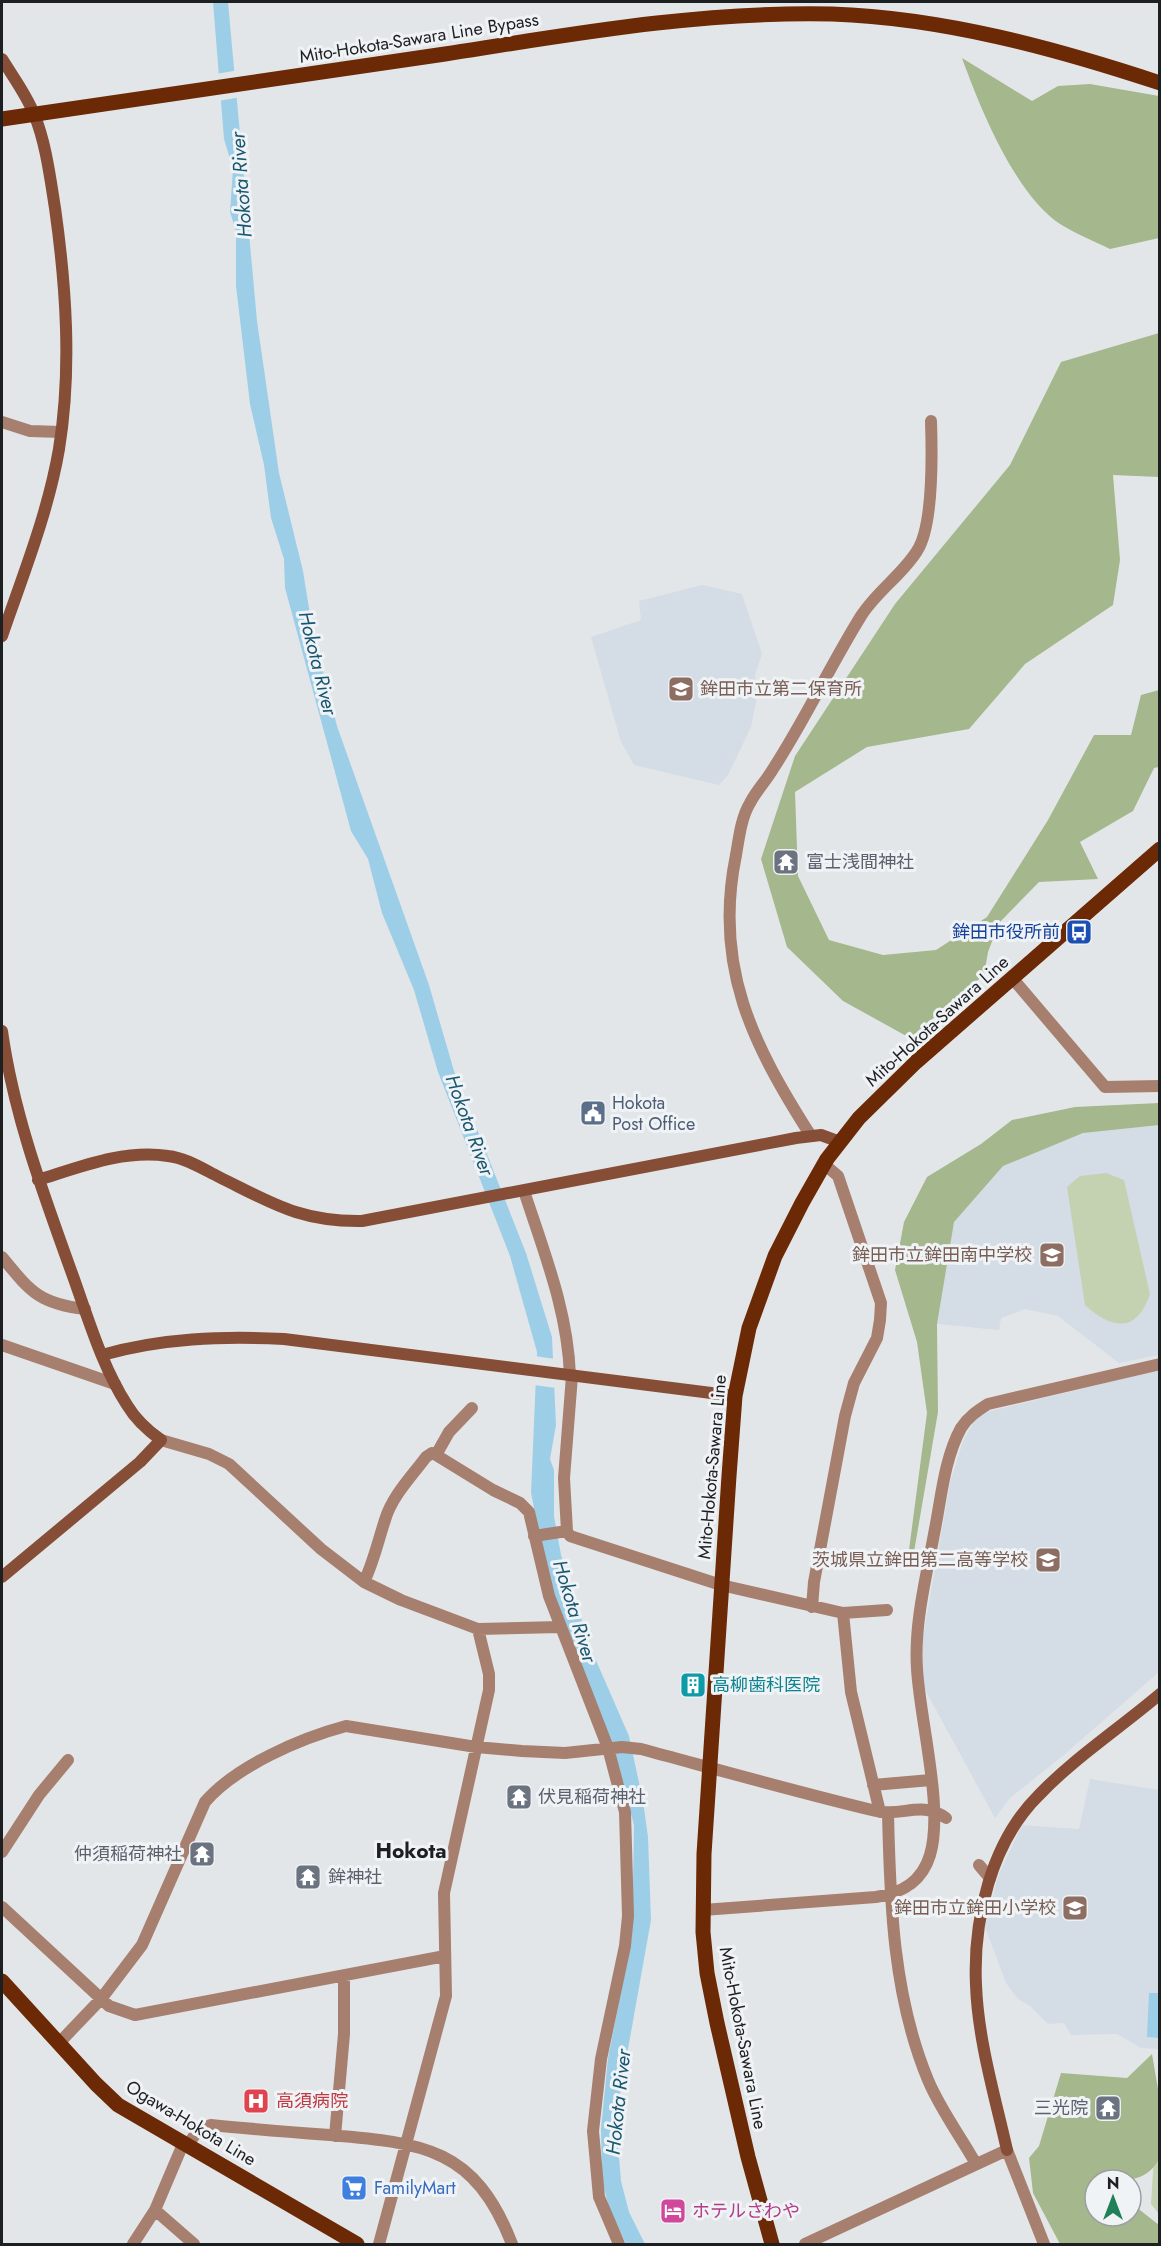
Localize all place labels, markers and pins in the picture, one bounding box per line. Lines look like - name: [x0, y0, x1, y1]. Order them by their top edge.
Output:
- school or university icon: 鉾田市立第二保育所: [666, 674, 696, 704]
- place label: 鉾田市立第二保育所: [700, 676, 862, 702]
- temple icon: 富士浅間神社: [771, 847, 801, 877]
- place label: 富士浅間神社: [806, 849, 914, 875]
- bus stop icon: 鉾田市役所前: [1064, 917, 1094, 947]
- place label: 鉾田市役所前: [952, 919, 1060, 945]
- place label: Hokota Post Office: [612, 1090, 695, 1137]
- public building icon: Hokota Post Office: [578, 1098, 608, 1128]
- school or university icon: 鉾田市立鉾田南中学校: [1037, 1240, 1067, 1270]
- place label: 鉾田市立鉾田南中学校: [852, 1242, 1032, 1268]
- school or university icon: 茨城県立鉾田第二高等学校: [1033, 1545, 1063, 1575]
- place label: 茨城県立鉾田第二高等学校: [812, 1547, 1028, 1573]
- building icon: 高柳歯科医院: [678, 1670, 708, 1700]
- place label: 高柳歯科医院: [712, 1672, 820, 1698]
- temple icon: 伏見稲荷神社: [504, 1782, 534, 1812]
- place label: 伏見稲荷神社: [538, 1784, 646, 1810]
- temple icon: 仲須稲荷神社: [187, 1839, 217, 1869]
- place label: 仲須稲荷神社: [74, 1841, 182, 1867]
- temple icon: 鉾神社: [293, 1862, 323, 1892]
- place label: 鉾神社: [328, 1864, 382, 1890]
- school or university icon: 鉾田市立鉾田小学校: [1060, 1893, 1090, 1923]
- place label: 鉾田市立鉾田小学校: [894, 1895, 1056, 1921]
- hospital icon: 高須病院: [241, 2086, 271, 2116]
- place label: 高須病院: [276, 2088, 348, 2114]
- temple icon: 三光院: [1093, 2093, 1123, 2123]
- place label: 三光院: [1034, 2095, 1088, 2121]
- supermarket icon: FamilyMart: [339, 2173, 369, 2203]
- place label: FamilyMart: [374, 2175, 456, 2201]
- hotel icon: ホテルさわや: [658, 2196, 688, 2226]
- place label: ホテルさわや: [692, 2198, 800, 2224]

